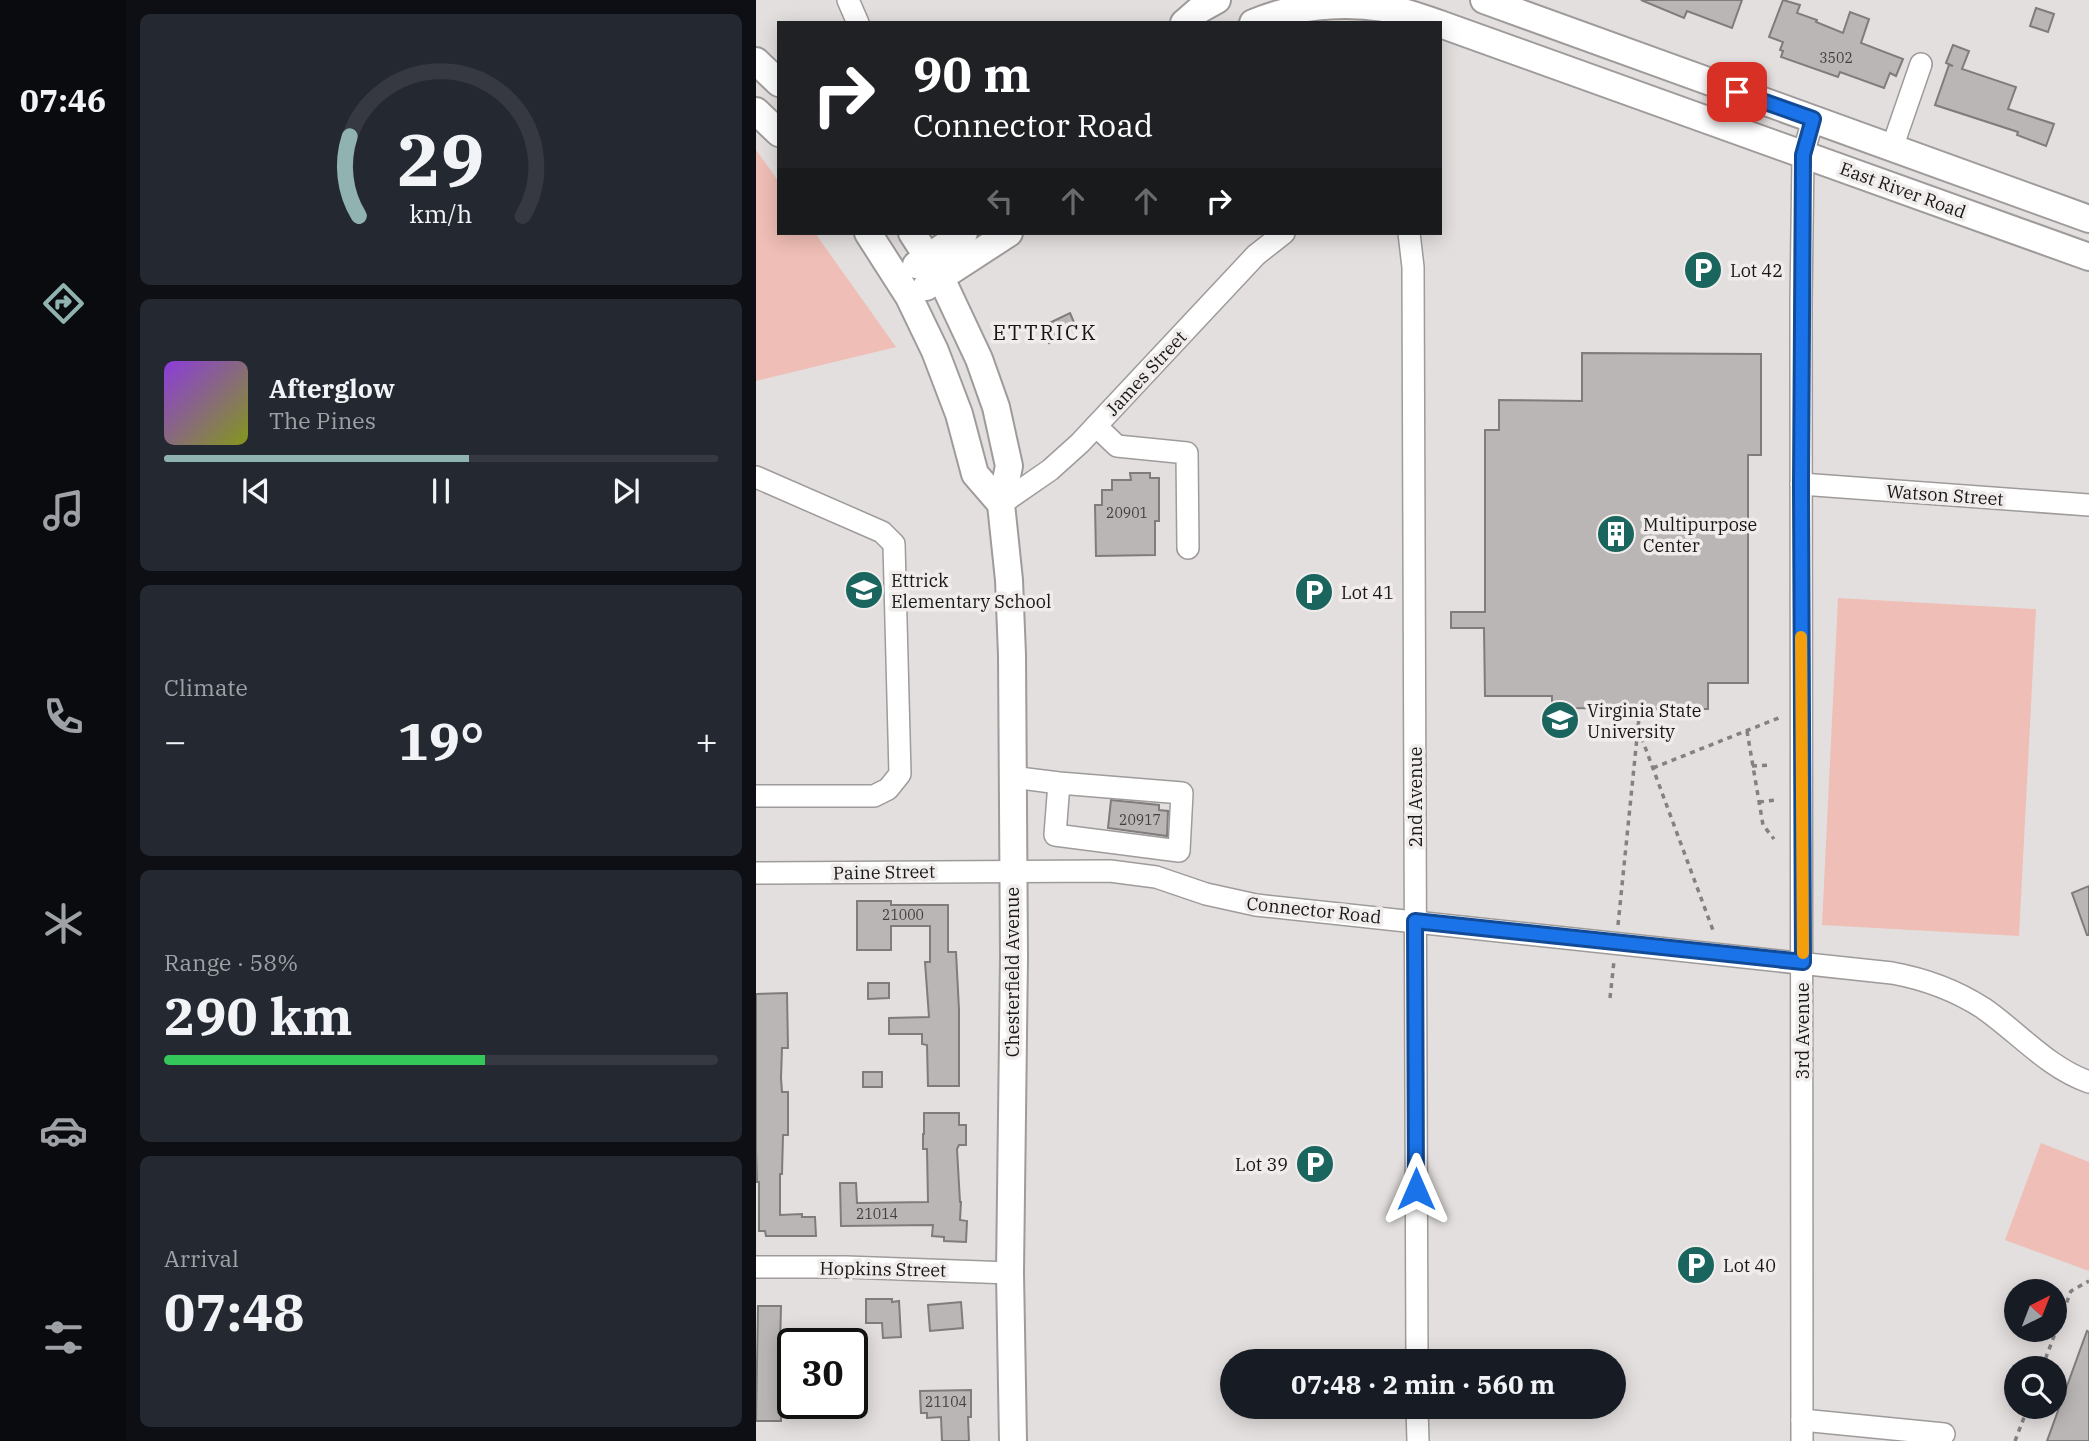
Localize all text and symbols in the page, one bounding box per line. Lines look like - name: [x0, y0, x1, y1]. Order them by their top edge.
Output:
- text: 90 m: [913, 42, 1031, 105]
- icon: right: [798, 49, 889, 140]
- house number: 3502: [1819, 49, 1853, 67]
- pin: [1707, 62, 1767, 122]
- icon: arrive: [1718, 73, 1756, 111]
- text: 07:46: [20, 79, 106, 121]
- text: Connector Road: [913, 104, 1153, 146]
- text: 29: [397, 111, 485, 206]
- street label: East River Road: [1837, 157, 1969, 223]
- icon: left: [981, 182, 1019, 220]
- icon: ahead: [1054, 182, 1092, 220]
- icon: ahead: [1127, 182, 1165, 220]
- icon: right: [1200, 182, 1238, 220]
- text: km/h: [409, 197, 473, 230]
- parking icon: Lot 42: [1682, 249, 1724, 291]
- place label: Lot 42: [1730, 259, 1783, 282]
- icon: directions: [39, 279, 88, 328]
- district label: ETTRICK: [992, 318, 1098, 346]
- street label: James Street: [1101, 326, 1191, 420]
- text: Afterglow: [269, 371, 395, 405]
- text: The Pines: [269, 405, 376, 435]
- icon: previous: [237, 472, 275, 510]
- icon: pause: [422, 472, 460, 510]
- icon: next: [607, 472, 645, 510]
- street label: Watson Street: [1886, 479, 2004, 511]
- icon: music: [39, 486, 88, 535]
- house number: 20901: [1106, 504, 1148, 522]
- building icon: Multipurpose Center: [1595, 513, 1637, 555]
- place label: Multipurpose Center: [1643, 513, 1757, 557]
- school or university icon: Ettrick Elementary School: [843, 569, 885, 611]
- place label: Ettrick Elementary School: [891, 569, 1051, 613]
- parking icon: Lot 41: [1293, 571, 1335, 613]
- place label: Lot 41: [1341, 581, 1394, 604]
- text: Climate: [164, 672, 248, 702]
- icon: phone: [39, 692, 88, 741]
- school or university icon: Virginia State University: [1539, 699, 1581, 741]
- place label: Virginia State University: [1587, 699, 1701, 743]
- text: 19°: [398, 707, 484, 774]
- text: −: [164, 716, 187, 765]
- text: +: [695, 716, 718, 765]
- street label: 2nd Avenue: [1404, 747, 1427, 847]
- house number: 20917: [1119, 811, 1161, 829]
- street label: Paine Street: [833, 860, 935, 884]
- street label: Chesterfield Avenue: [1001, 887, 1024, 1057]
- street label: Connector Road: [1246, 891, 1382, 929]
- icon: climate: [39, 899, 88, 948]
- house number: 21000: [882, 906, 924, 924]
- text: Range · 58%: [164, 947, 298, 977]
- text: 290 km: [164, 982, 353, 1049]
- street label: 3rd Avenue: [1791, 982, 1814, 1080]
- icon: car: [39, 1106, 88, 1155]
- parking icon: Lot 39: [1294, 1143, 1336, 1185]
- position arrow: [1379, 1152, 1453, 1226]
- place label: Lot 39: [1235, 1153, 1288, 1176]
- house number: 21014: [856, 1205, 898, 1223]
- text: Arrival: [164, 1243, 239, 1273]
- parking icon: Lot 40: [1675, 1244, 1717, 1286]
- place label: Lot 40: [1723, 1254, 1776, 1277]
- street label: Hopkins Street: [820, 1256, 946, 1282]
- text: 07:48: [164, 1278, 305, 1345]
- north arrow: [2004, 1279, 2067, 1342]
- map controls: [2004, 1279, 2067, 1419]
- icon: filters: [39, 1313, 88, 1362]
- speed limit sign: 30: [777, 1328, 868, 1419]
- button: search: [2004, 1356, 2067, 1419]
- text: 07:48 · 2 min · 560 m: [1291, 1367, 1555, 1401]
- house number: 21104: [925, 1393, 967, 1411]

